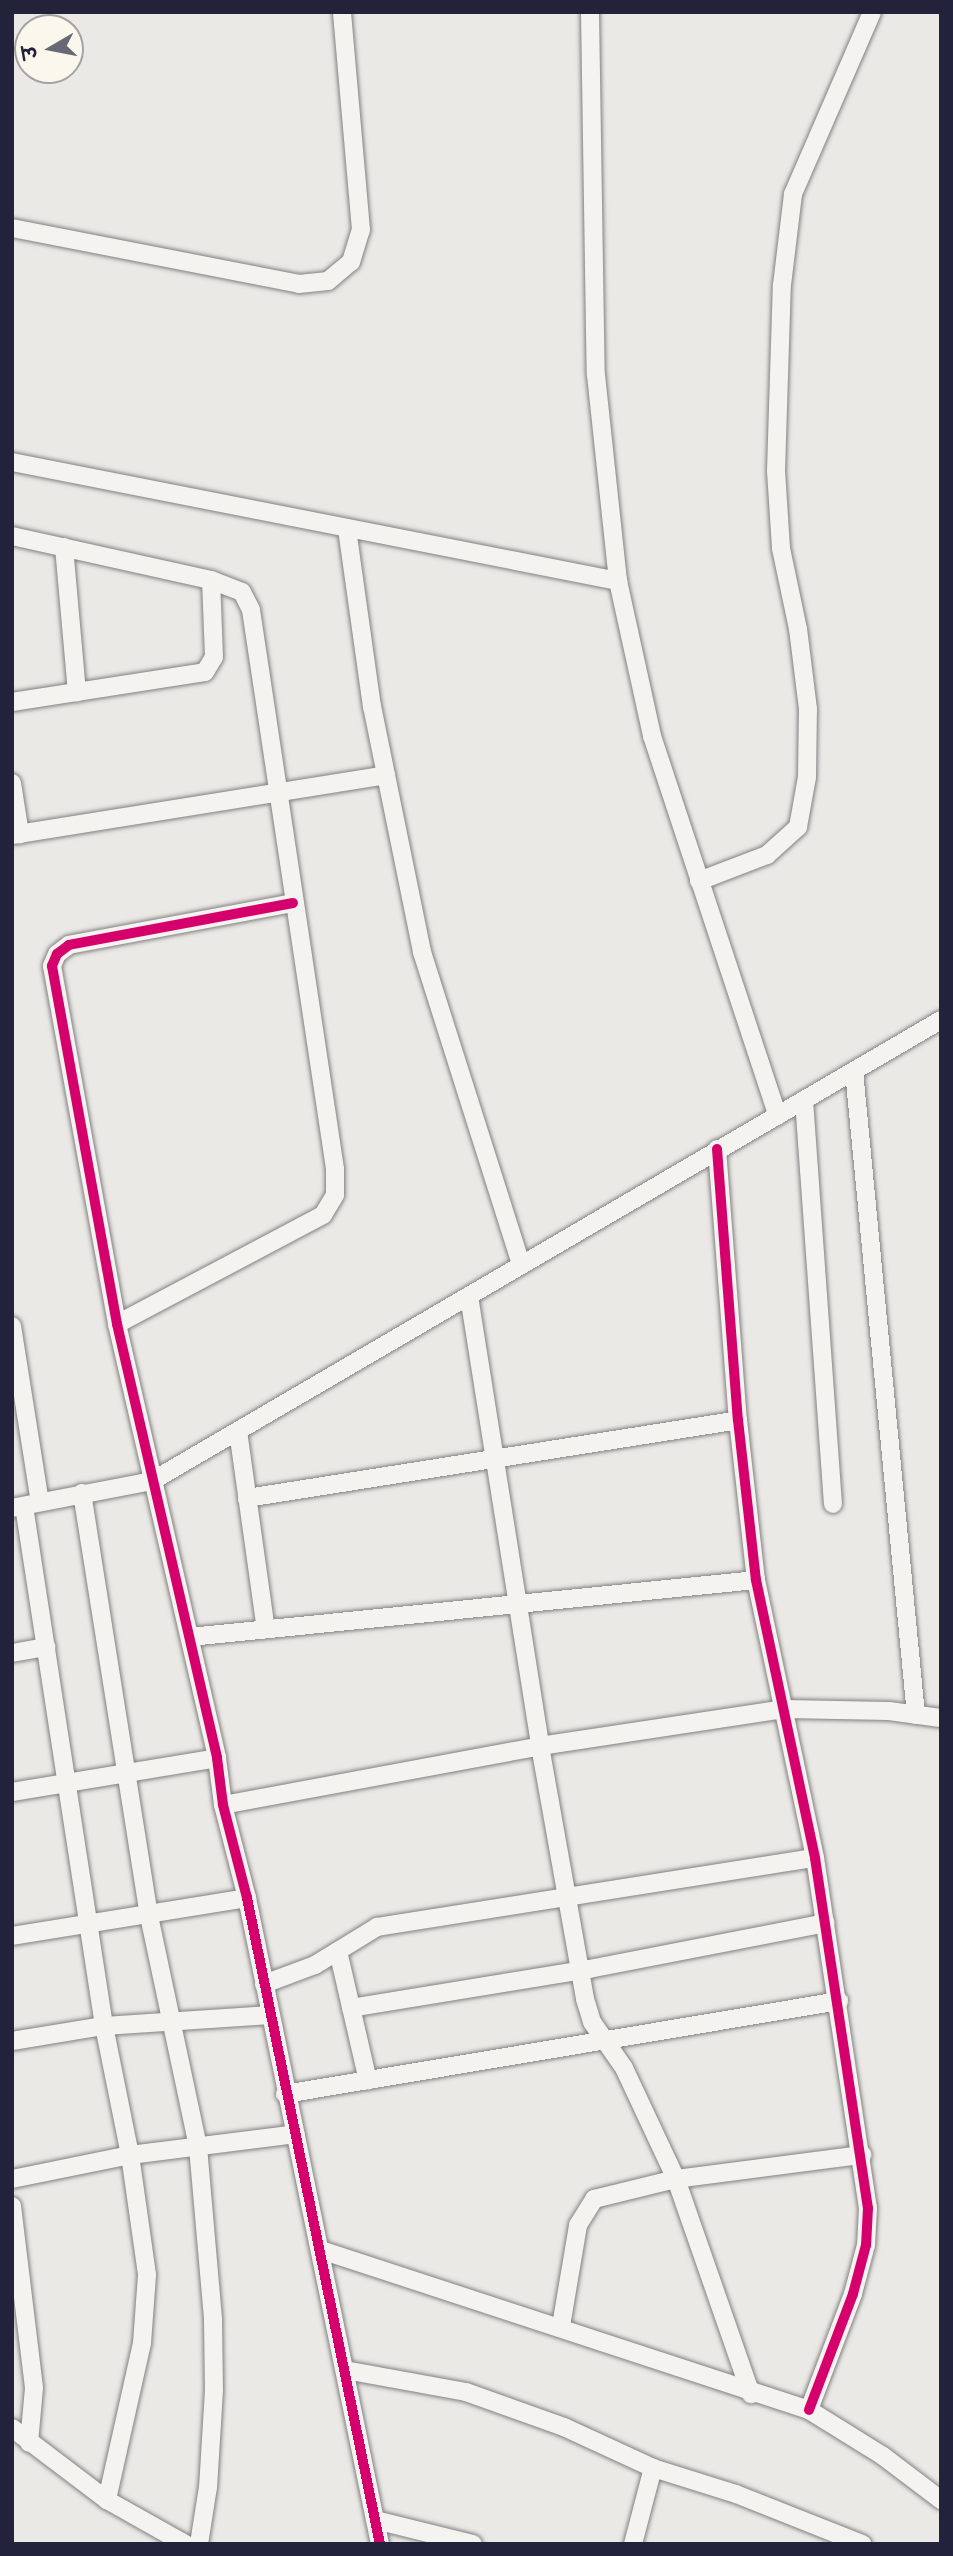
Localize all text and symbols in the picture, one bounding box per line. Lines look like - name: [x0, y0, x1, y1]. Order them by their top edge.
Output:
- north arrow: [14, 14, 84, 84]
- text: उ: [17, 44, 43, 61]

